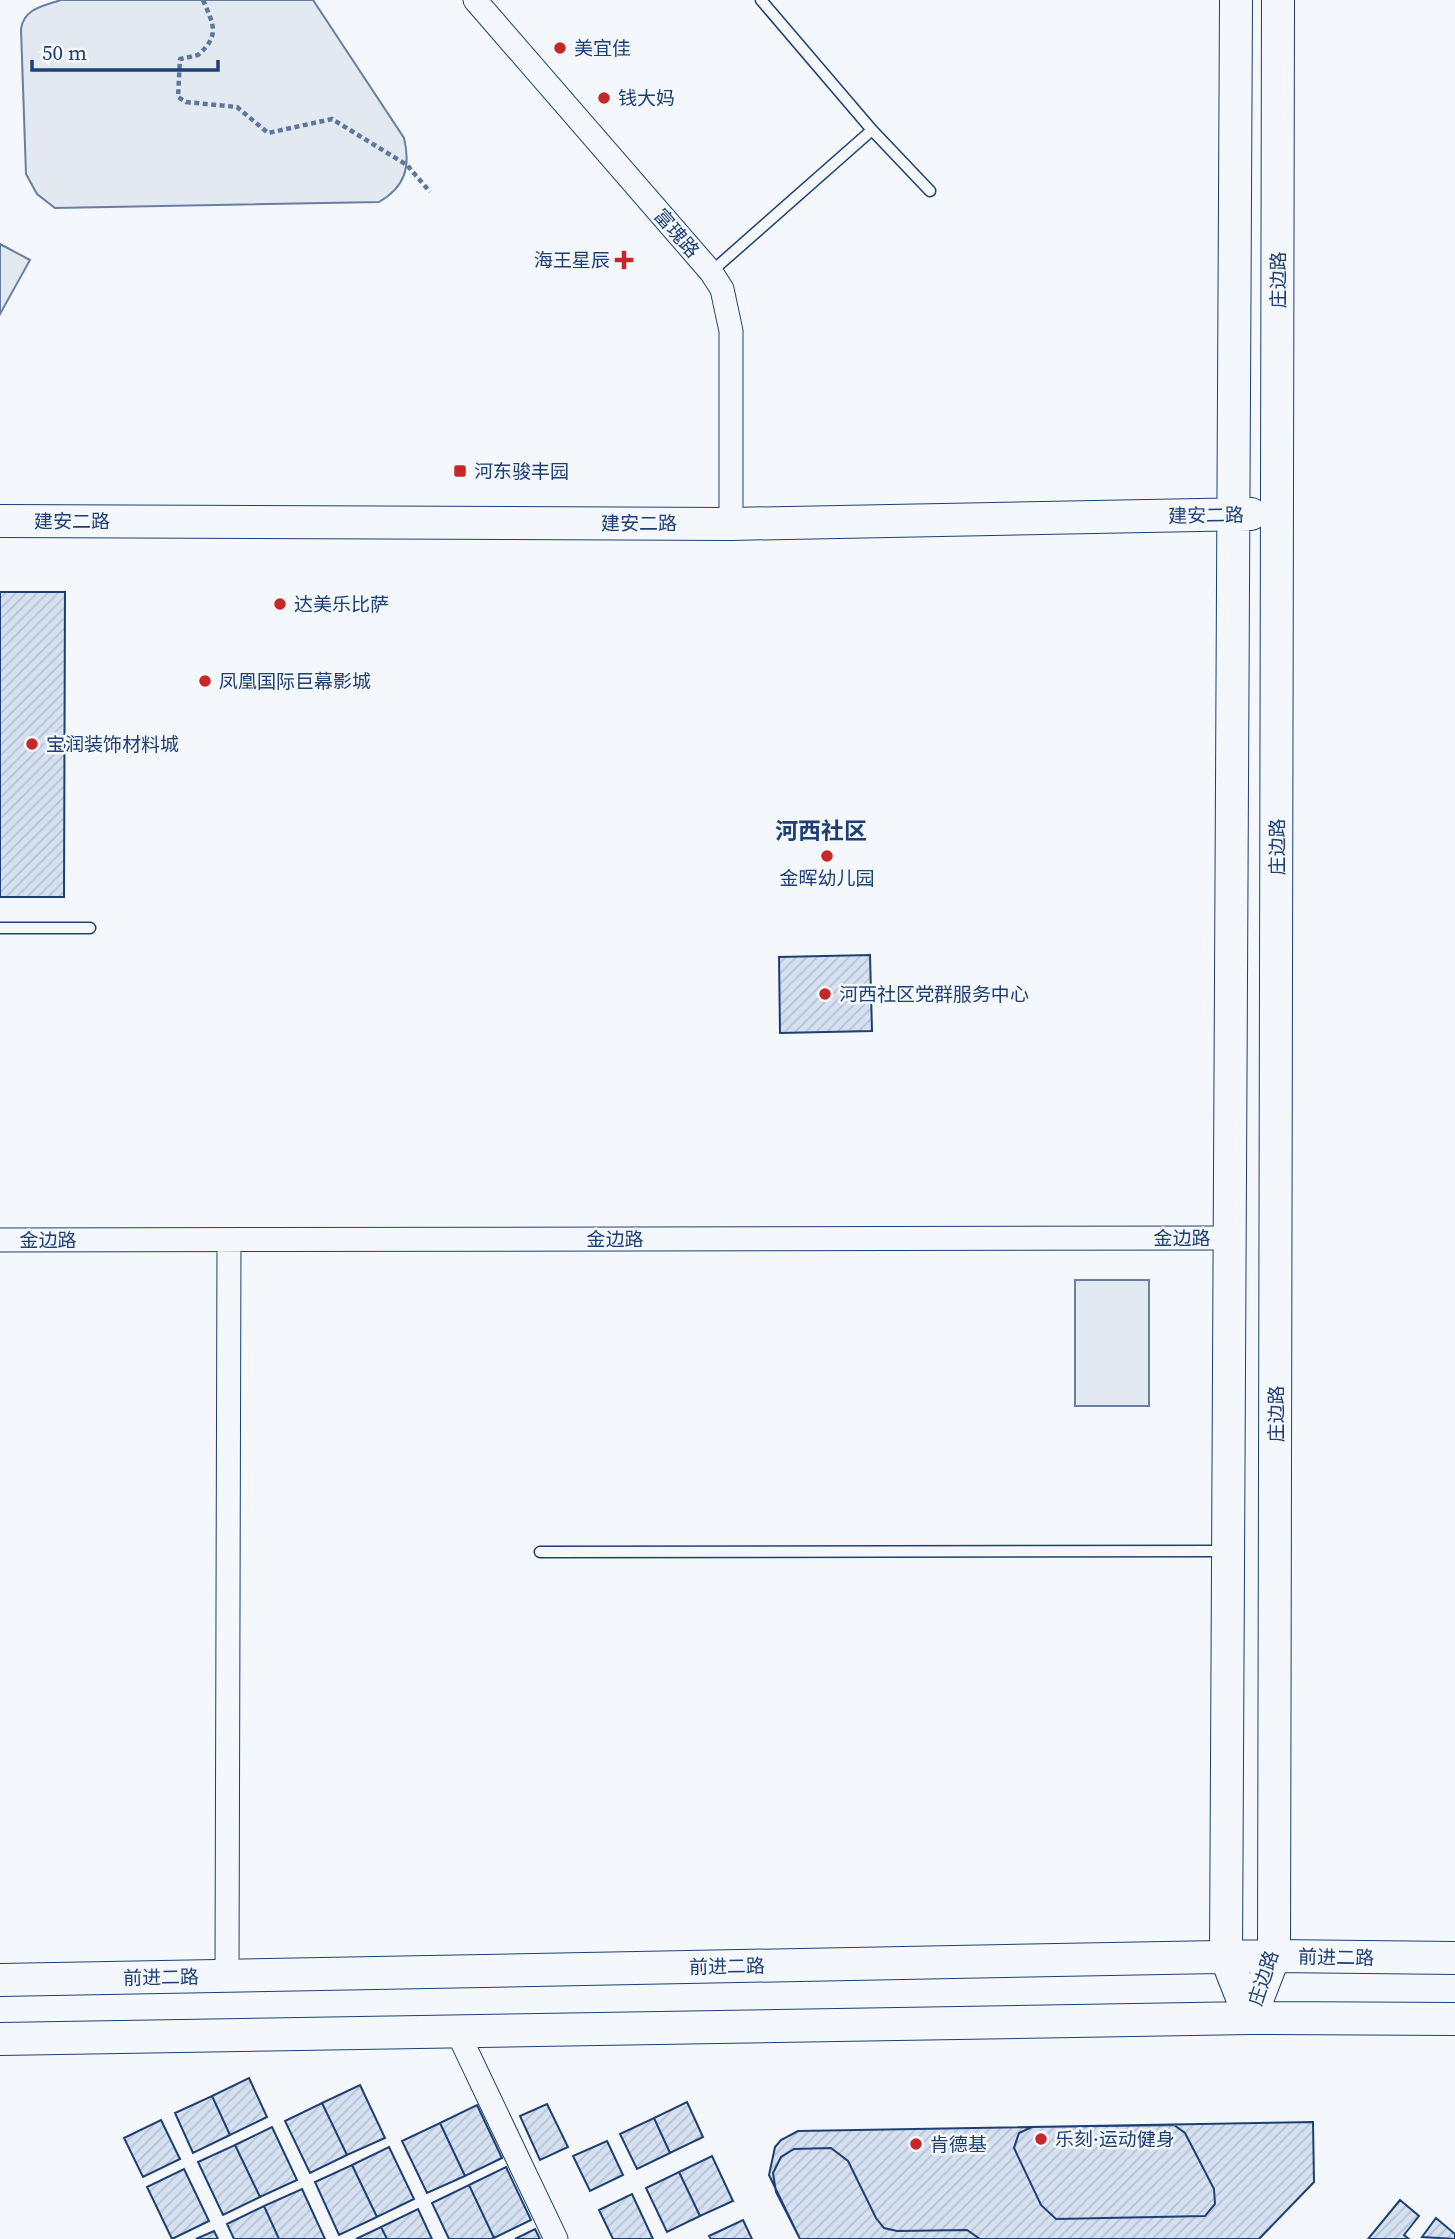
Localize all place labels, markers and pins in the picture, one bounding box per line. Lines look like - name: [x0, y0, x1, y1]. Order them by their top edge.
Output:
- place label: 美宜佳: [574, 35, 631, 61]
- marker: 美宜佳: [552, 40, 568, 56]
- place label: 钱大妈: [618, 85, 675, 111]
- marker: 钱大妈: [596, 90, 612, 106]
- place label: 海王星辰: [534, 247, 610, 273]
- marker: 海王星辰: [616, 252, 632, 268]
- place label: 河东骏丰园: [474, 458, 569, 484]
- marker: 河东骏丰园: [452, 463, 468, 479]
- place label: 达美乐比萨: [294, 591, 389, 617]
- marker: 达美乐比萨: [272, 596, 288, 612]
- place label: 凤凰国际巨幕影城: [219, 668, 371, 694]
- marker: 凤凰国际巨幕影城: [197, 673, 213, 689]
- place label: 宝润装饰材料城: [46, 731, 179, 757]
- marker: 宝润装饰材料城: [24, 736, 40, 752]
- marker: 金晖幼儿园: [819, 848, 835, 864]
- place label: 金晖幼儿园: [779, 865, 875, 891]
- place label: 河西社区党群服务中心: [839, 981, 1029, 1007]
- marker: 河西社区党群服务中心: [817, 986, 833, 1002]
- place label: 乐刻·运动健身: [1055, 2126, 1175, 2152]
- place label: 肯德基: [930, 2131, 987, 2157]
- marker: 乐刻·运动健身: [1033, 2131, 1049, 2147]
- marker: 肯德基: [908, 2136, 924, 2152]

